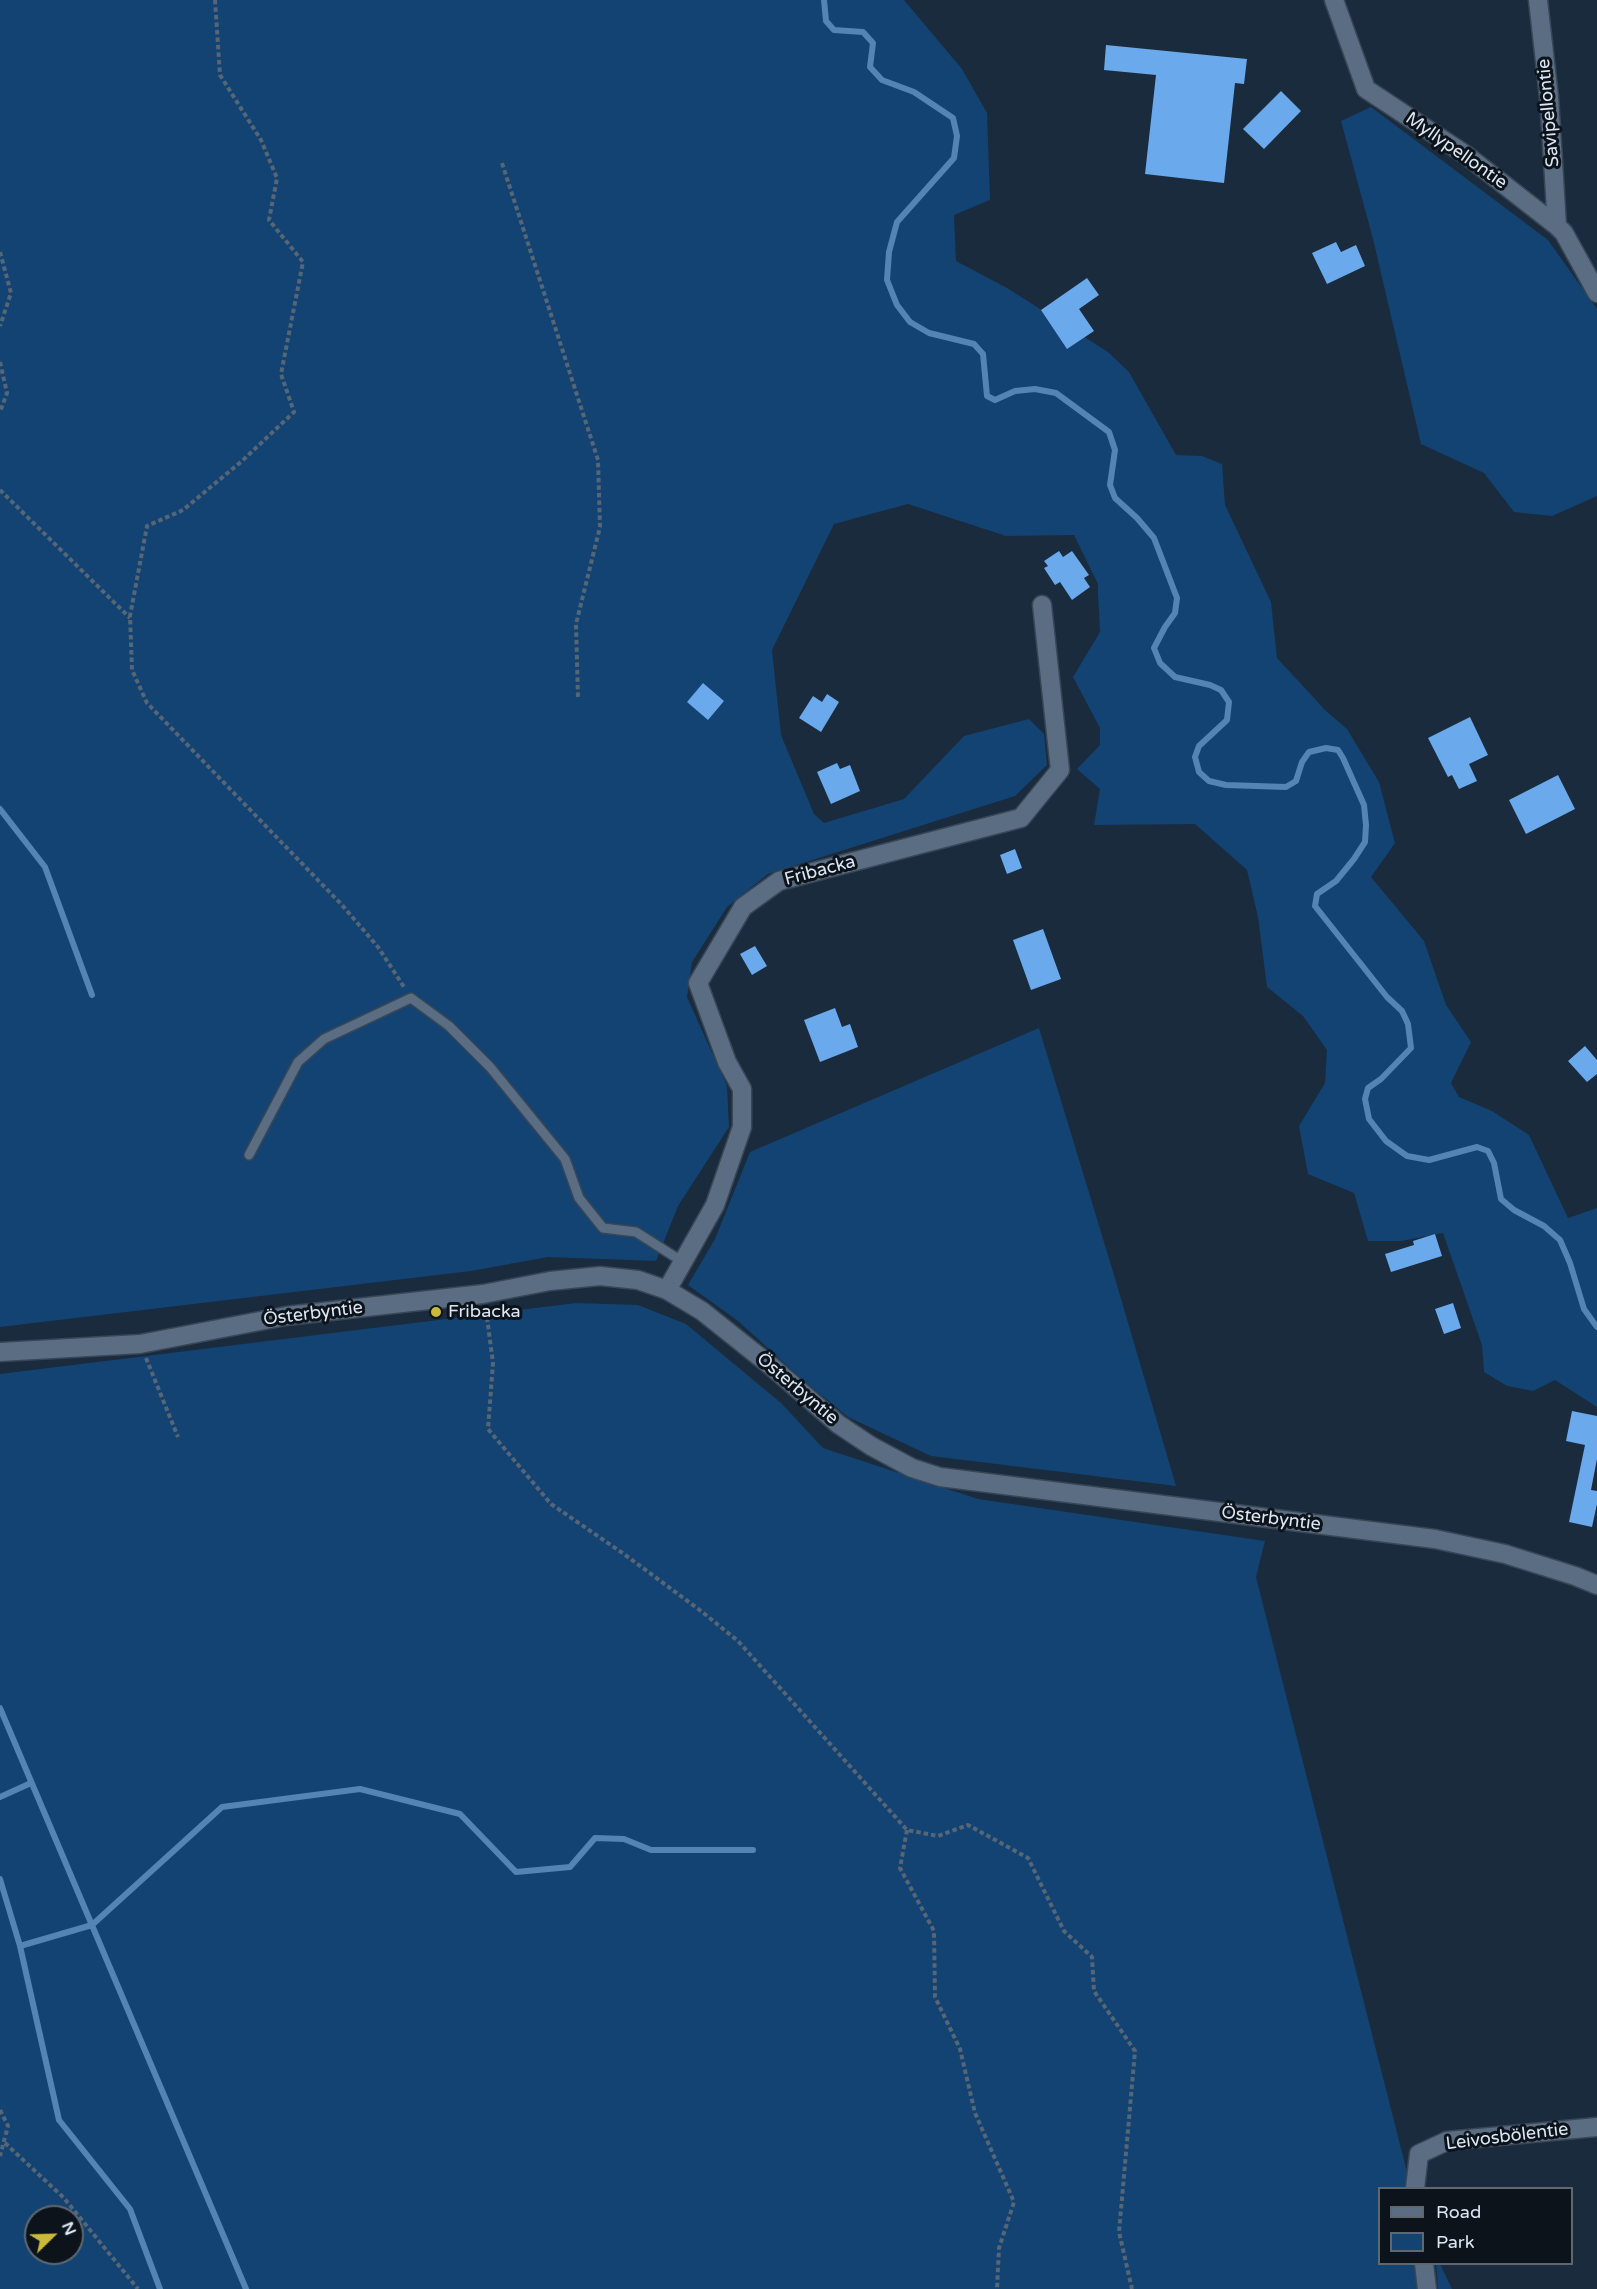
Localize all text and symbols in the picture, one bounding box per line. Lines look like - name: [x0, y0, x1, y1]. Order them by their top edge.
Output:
- street label: Savipellontie: [1533, 58, 1565, 168]
- street label: Myllypellontie: [1401, 108, 1511, 194]
- street label: Fribacka: [782, 851, 858, 891]
- street label: Österbyntie: [262, 1297, 364, 1331]
- place label: Fribacka: [448, 1301, 521, 1323]
- marker: Fribacka: [429, 1305, 443, 1319]
- street label: Österbyntie: [752, 1349, 842, 1429]
- street label: Österbyntie: [1220, 1502, 1322, 1536]
- street label: Leivosbölentie: [1444, 2119, 1570, 2155]
- legend: [1378, 2187, 1573, 2265]
- text: Road: [1436, 2201, 1481, 2223]
- north arrow: [24, 2205, 84, 2265]
- text: N: [57, 2219, 80, 2239]
- text: Park: [1436, 2231, 1474, 2253]

